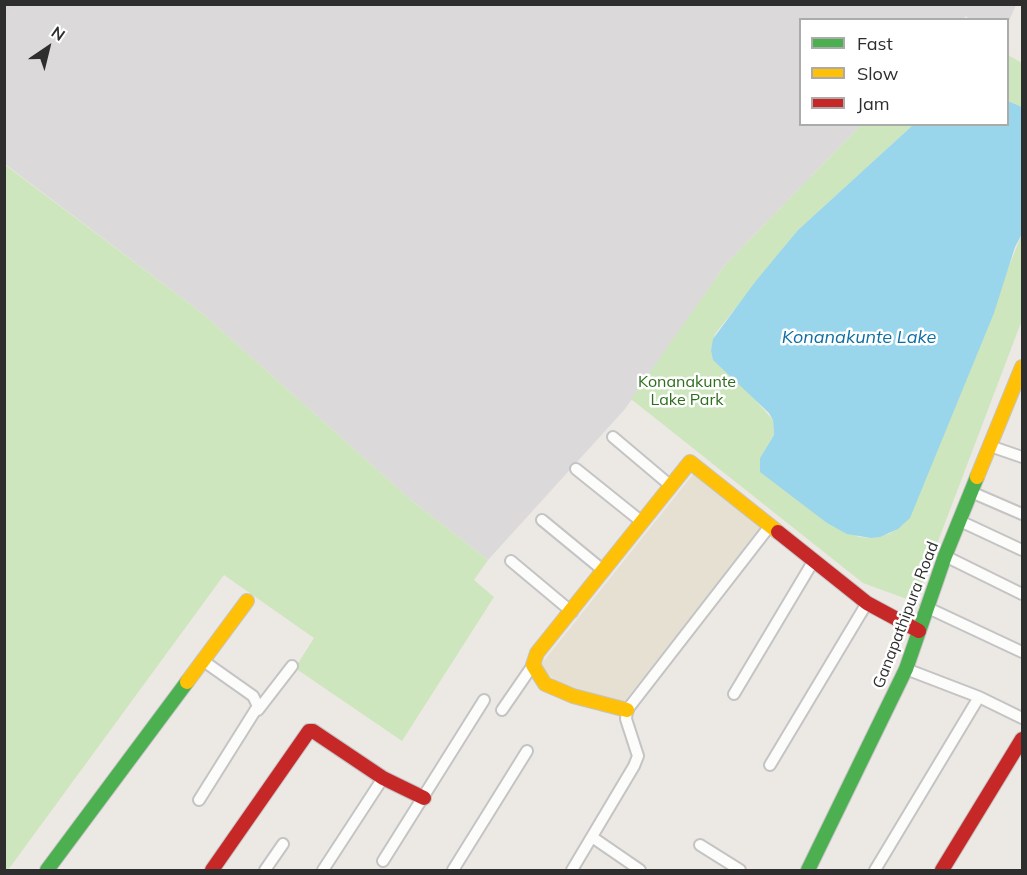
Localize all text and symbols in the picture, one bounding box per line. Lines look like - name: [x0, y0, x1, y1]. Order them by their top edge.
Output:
- north arrow: [18, 18, 78, 78]
- legend: [799, 18, 1009, 126]
- text: N: [48, 22, 69, 45]
- text: Fast: [857, 32, 893, 55]
- text: Slow: [857, 62, 898, 85]
- text: Jam: [857, 92, 890, 115]
- water label: Konanakunte Lake: [782, 327, 936, 349]
- park label: Konanakunte Lake Park: [638, 372, 736, 410]
- street label: Ganapathipura Road: [869, 539, 943, 691]

